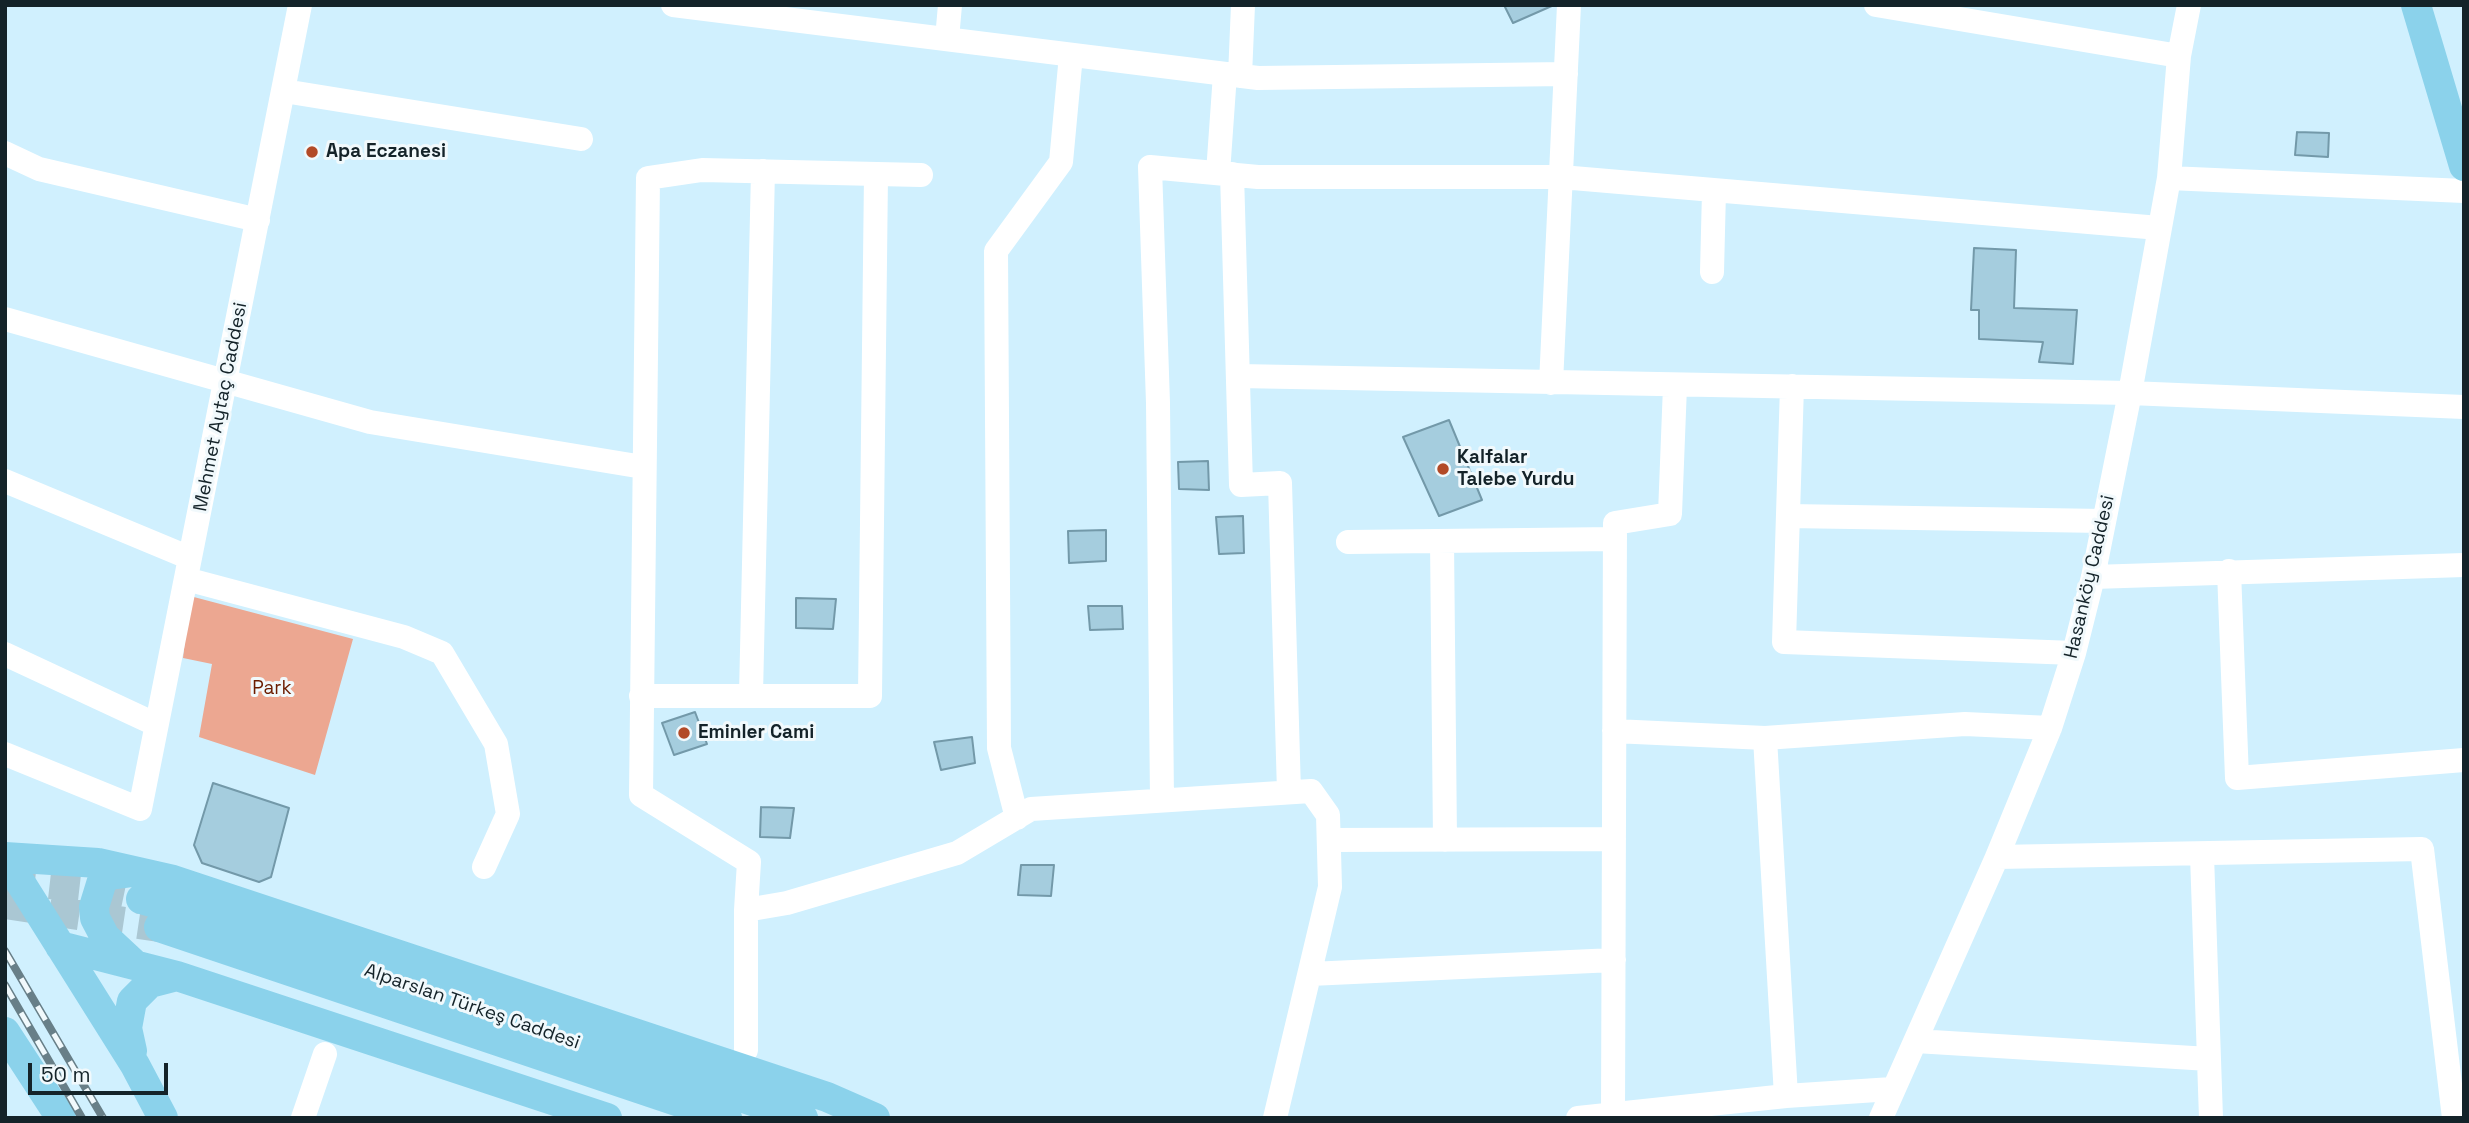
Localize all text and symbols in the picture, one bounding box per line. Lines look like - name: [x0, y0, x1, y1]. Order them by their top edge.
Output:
- place label: Apa Eczanesi: [326, 141, 446, 163]
- marker: Apa Eczanesi: [304, 144, 320, 160]
- street label: Mehmet Aytaç Caddesi: [190, 300, 252, 514]
- place label: Kalfalar Talebe Yurdu: [1457, 447, 1575, 491]
- marker: Kalfalar Talebe Yurdu: [1435, 461, 1451, 477]
- street label: Hasanköy Caddesi: [2060, 493, 2120, 661]
- park label: Park: [252, 678, 292, 700]
- place label: Eminler Cami: [698, 722, 814, 744]
- marker: Eminler Cami: [676, 725, 692, 741]
- street label: Alparslan Türkeş Caddesi: [361, 959, 583, 1055]
- scale bar: [32, 1050, 172, 1094]
- text: 50 m: [41, 1061, 91, 1088]

